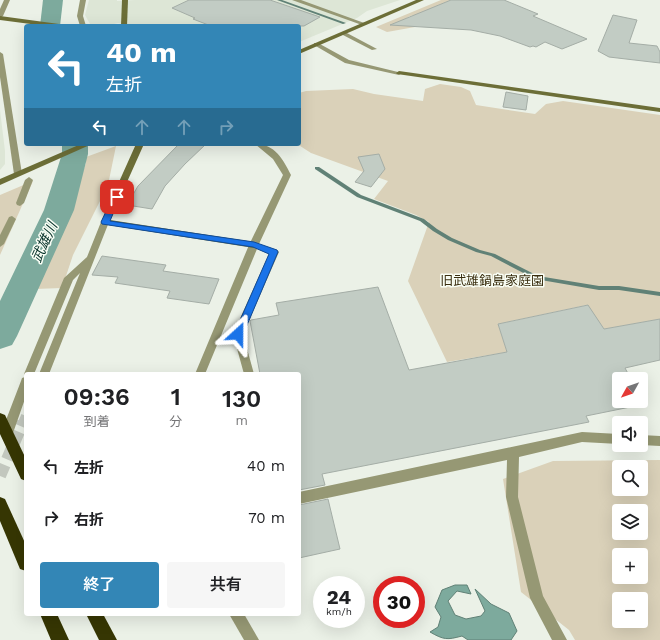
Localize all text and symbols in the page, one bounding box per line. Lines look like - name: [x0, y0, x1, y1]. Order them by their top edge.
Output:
- text: 40 m: [106, 36, 176, 69]
- icon: left: [40, 40, 92, 92]
- text: 左折: [106, 74, 142, 95]
- icon: left: [89, 116, 111, 138]
- icon: ahead: [131, 116, 153, 138]
- icon: ahead: [173, 116, 195, 138]
- icon: right: [215, 116, 237, 138]
- pin: [100, 180, 134, 214]
- icon: arrive: [106, 186, 128, 208]
- water label: 武雄川: [28, 218, 61, 264]
- park label: 旧武雄鍋島家庭園: [440, 273, 544, 288]
- position arrow: [217, 313, 259, 355]
- north arrow: [612, 372, 648, 408]
- map controls: [612, 372, 648, 628]
- text: 09:36: [64, 383, 130, 411]
- text: 1: [171, 383, 181, 411]
- text: 130: [222, 385, 261, 413]
- text: m: [235, 413, 248, 428]
- text: 到着: [84, 414, 110, 429]
- text: 分: [169, 414, 182, 429]
- button: sound: [612, 416, 648, 452]
- icon: left: [40, 455, 62, 477]
- text: 40 m: [247, 457, 285, 475]
- text: 左折: [74, 459, 104, 477]
- button: search: [612, 460, 648, 496]
- button: layers: [612, 504, 648, 540]
- icon: right: [40, 507, 62, 529]
- text: 70 m: [248, 509, 285, 527]
- text: 右折: [74, 511, 104, 529]
- button: +: [612, 548, 648, 584]
- button: 終了: [40, 562, 159, 608]
- button: 共有: [167, 562, 285, 608]
- speed limit sign: 30: [373, 576, 425, 628]
- text: 24: [327, 585, 351, 609]
- button: −: [612, 592, 648, 628]
- text: km/h: [326, 606, 352, 617]

